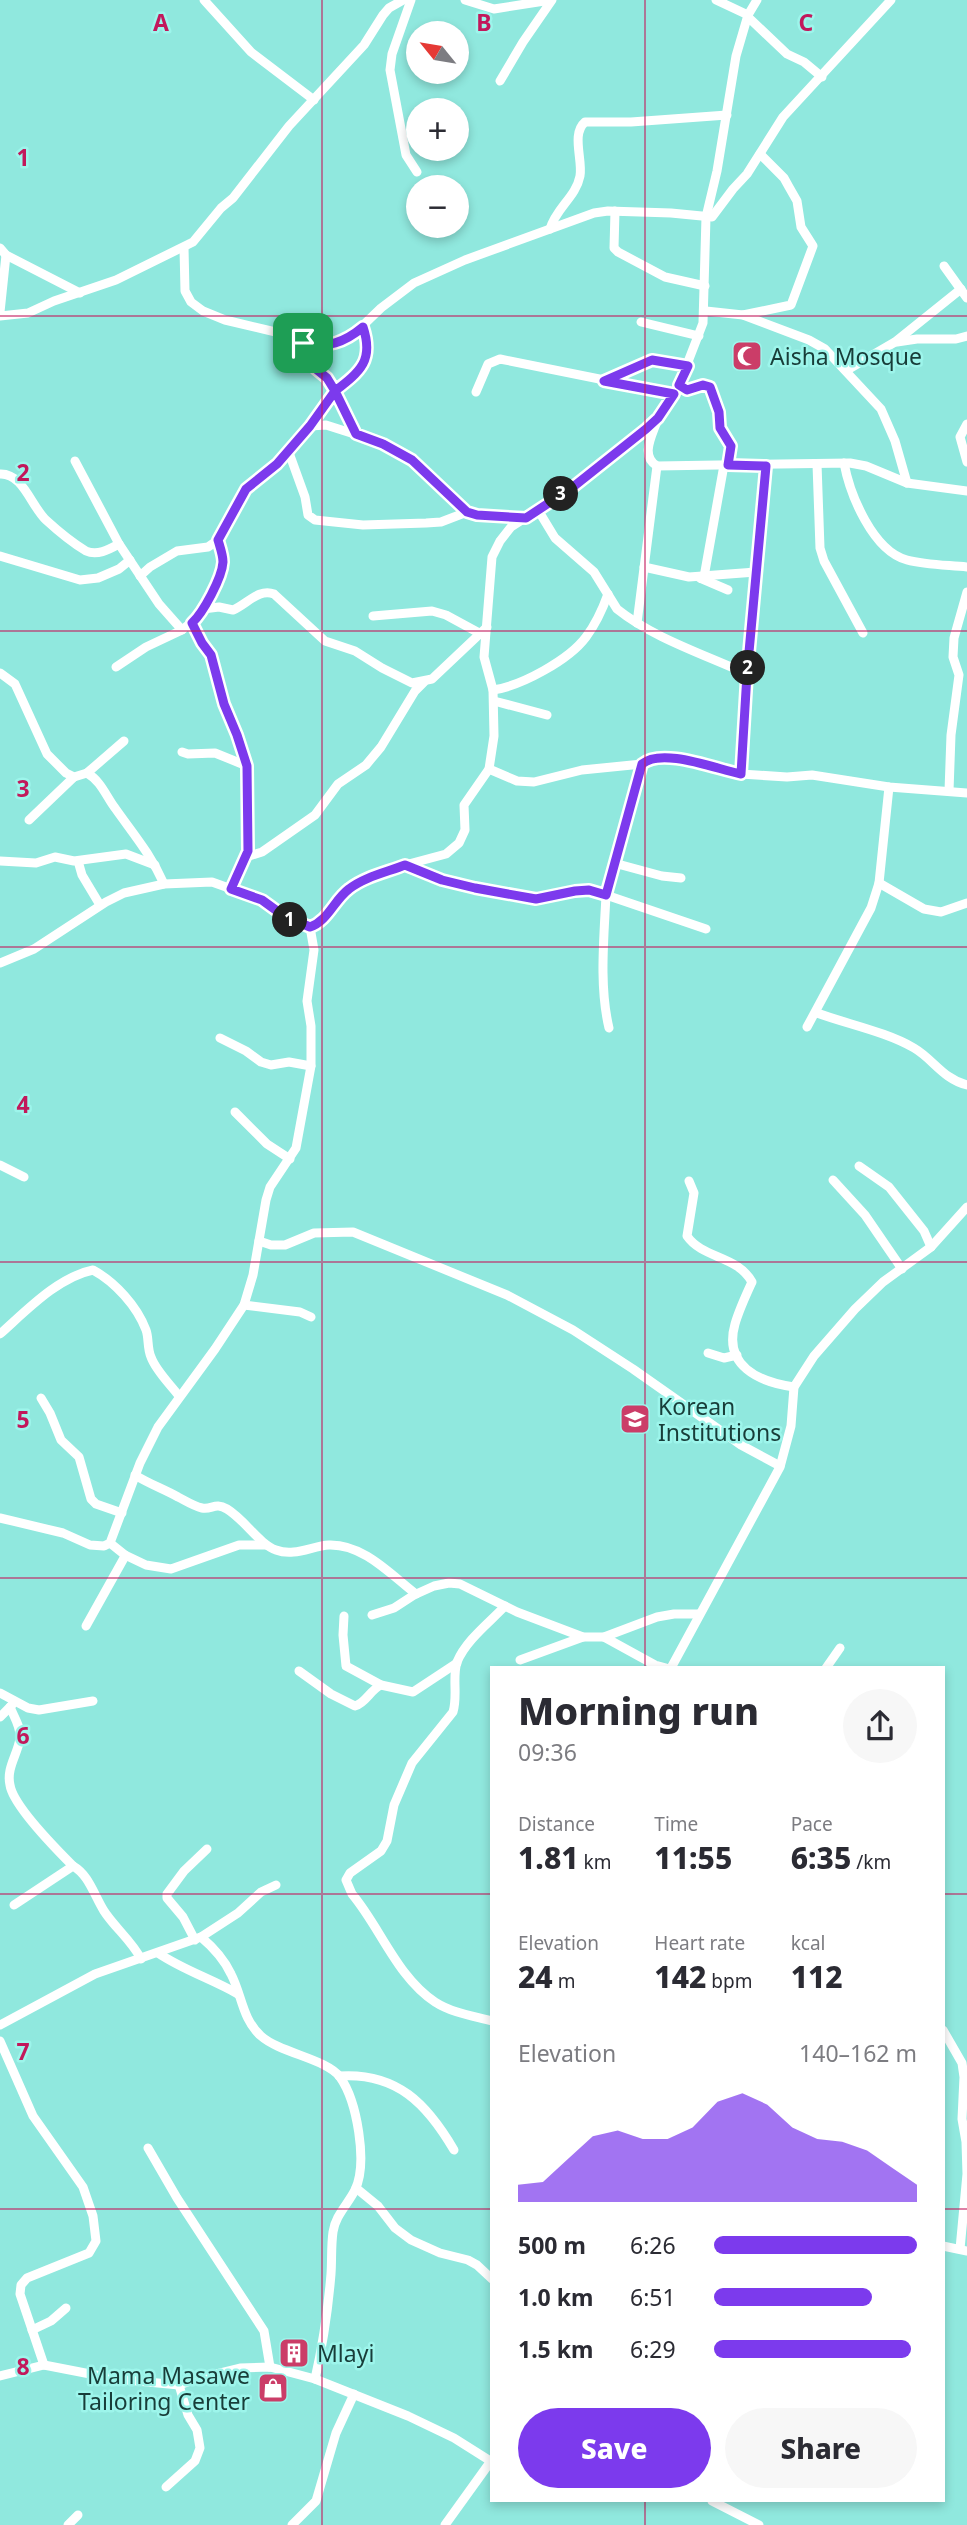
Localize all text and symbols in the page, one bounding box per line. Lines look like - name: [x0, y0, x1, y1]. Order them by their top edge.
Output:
- text: A: [153, 6, 169, 38]
- text: B: [476, 6, 492, 38]
- text: C: [799, 6, 814, 38]
- north arrow: [406, 21, 469, 84]
- map controls: [406, 21, 469, 238]
- button: +: [406, 98, 469, 161]
- text: 1: [16, 141, 30, 173]
- button: −: [406, 175, 469, 238]
- pin: [273, 313, 333, 373]
- icon: arrive: [284, 324, 322, 362]
- mosque icon: Aisha Mosque: [730, 339, 764, 373]
- place label: Aisha Mosque: [770, 340, 922, 372]
- text: 2: [16, 456, 30, 488]
- pin: 3: [544, 476, 578, 512]
- text: 3: [555, 480, 566, 506]
- pin: 2: [730, 650, 766, 686]
- text: 2: [742, 654, 753, 680]
- text: 3: [16, 772, 30, 804]
- pin: 1: [272, 902, 308, 937]
- text: 1: [284, 906, 295, 932]
- text: 4: [16, 1088, 30, 1120]
- place label: Korean Institutions: [658, 1390, 781, 1448]
- school or university icon: Korean Institutions: [618, 1402, 652, 1436]
- text: 5: [16, 1403, 30, 1435]
- text: Morning run: [518, 1684, 759, 1736]
- button: share: [843, 1689, 917, 1763]
- text: 6: [16, 1719, 30, 1751]
- text: 09:36: [518, 1736, 577, 1768]
- text: Distance: [518, 1811, 595, 1837]
- text: Time: [654, 1811, 698, 1837]
- text: Pace: [791, 1811, 833, 1837]
- text: 1.81: [518, 1837, 579, 1878]
- text: 11:55: [654, 1837, 732, 1878]
- text: 6:35: [791, 1837, 851, 1878]
- text: km: [579, 1849, 611, 1875]
- text: /km: [851, 1849, 891, 1875]
- text: Elevation: [518, 1930, 599, 1956]
- text: Heart rate: [654, 1930, 745, 1956]
- text: kcal: [791, 1930, 825, 1956]
- text: 24: [518, 1956, 553, 1997]
- text: 142: [654, 1956, 706, 1997]
- text: 112: [791, 1956, 843, 1997]
- text: m: [553, 1968, 575, 1994]
- text: bpm: [706, 1968, 752, 1994]
- text: 7: [16, 2035, 30, 2067]
- text: Elevation: [518, 2037, 616, 2069]
- text: 140–162 m: [799, 2037, 917, 2069]
- text: 500 m: [518, 2229, 586, 2261]
- text: 6:26: [630, 2229, 676, 2261]
- text: 1.0 km: [518, 2281, 593, 2313]
- text: 6:51: [630, 2281, 676, 2313]
- text: 1.5 km: [518, 2333, 593, 2365]
- text: 6:29: [630, 2333, 676, 2365]
- building icon: Mlayi: [277, 2336, 311, 2370]
- place label: Mlayi: [317, 2337, 374, 2369]
- text: 8: [16, 2350, 30, 2382]
- place label: Mama Masawe Tailoring Center: [78, 2359, 250, 2417]
- shop icon: Mama Masawe Tailoring Center: [256, 2371, 290, 2405]
- button: Save: [518, 2408, 711, 2488]
- button: Share: [725, 2408, 917, 2488]

